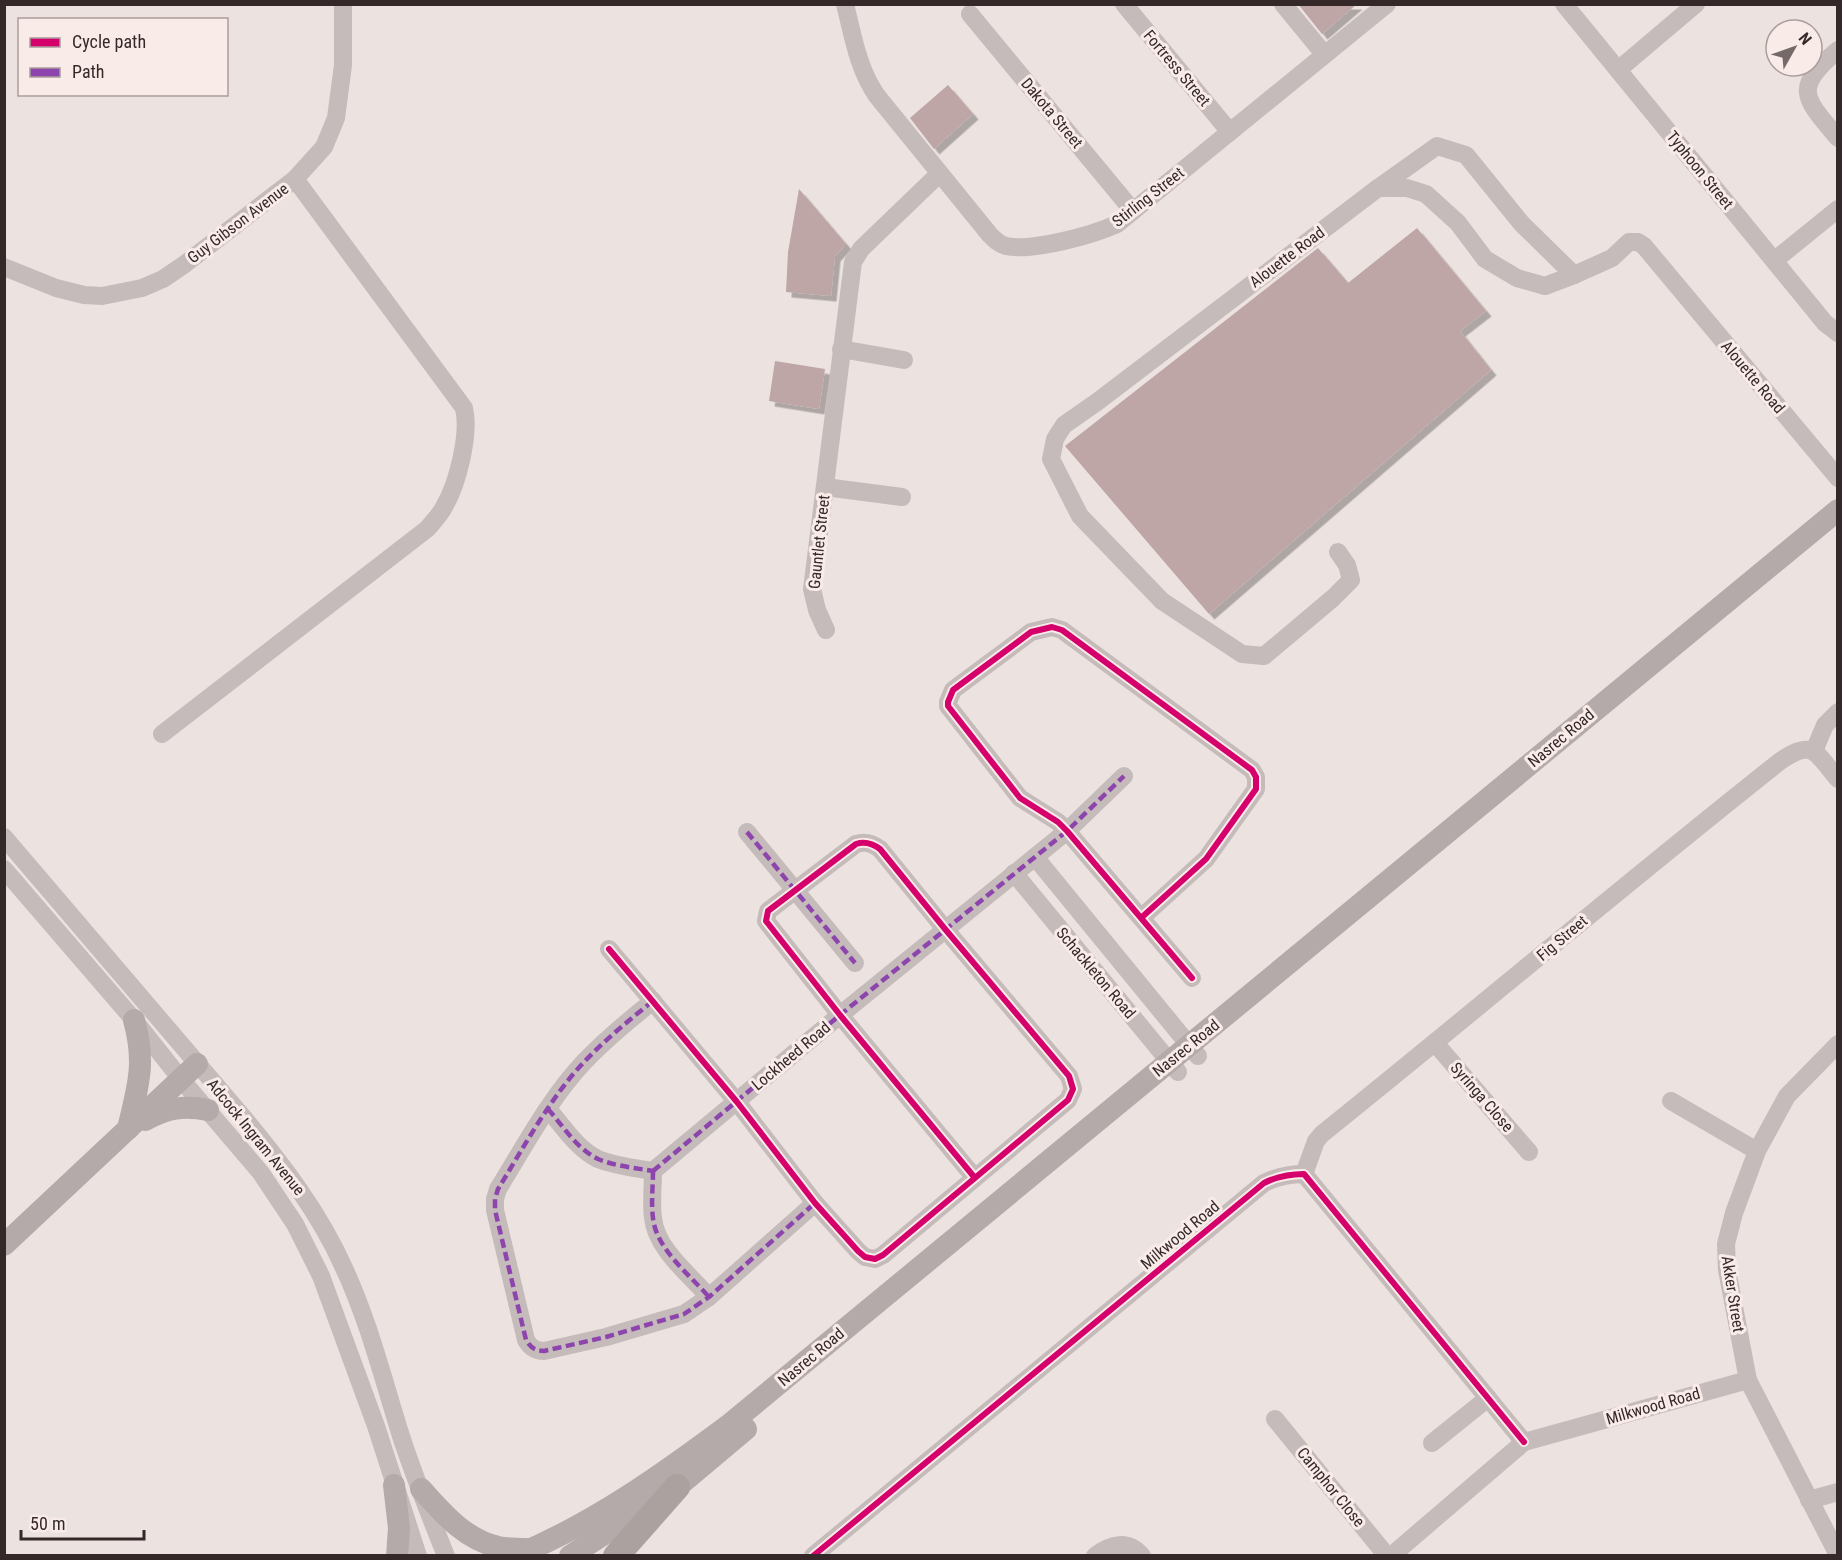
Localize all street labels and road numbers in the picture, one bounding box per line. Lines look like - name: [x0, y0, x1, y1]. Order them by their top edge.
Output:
- street label: Fortress Street: [1140, 26, 1215, 110]
- street label: Dakota Street: [1017, 74, 1087, 152]
- street label: Typhoon Street: [1663, 127, 1737, 213]
- street label: Stirling Street: [1108, 163, 1188, 231]
- street label: Guy Gibson Avenue: [184, 179, 292, 267]
- street label: Alouette Road: [1246, 223, 1328, 291]
- street label: Alouette Road: [1717, 337, 1789, 417]
- street label: Gauntlet Street: [805, 494, 833, 590]
- street label: Nasrec Road: [1524, 705, 1598, 771]
- street label: Fig Street: [1533, 911, 1591, 965]
- street label: Schackleton Road: [1052, 924, 1140, 1022]
- street label: Nasrec Road: [1149, 1015, 1223, 1081]
- street label: Lockheed Road: [748, 1018, 834, 1094]
- street label: Syringa Close: [1447, 1058, 1517, 1136]
- street label: Adcock Ingram Avenue: [203, 1075, 309, 1199]
- street label: Milkwood Road: [1137, 1197, 1223, 1273]
- street label: Akker Street: [1718, 1254, 1748, 1334]
- street label: Nasrec Road: [774, 1324, 848, 1390]
- street label: Milkwood Road: [1604, 1384, 1702, 1428]
- street label: Camphor Close: [1293, 1444, 1369, 1530]

